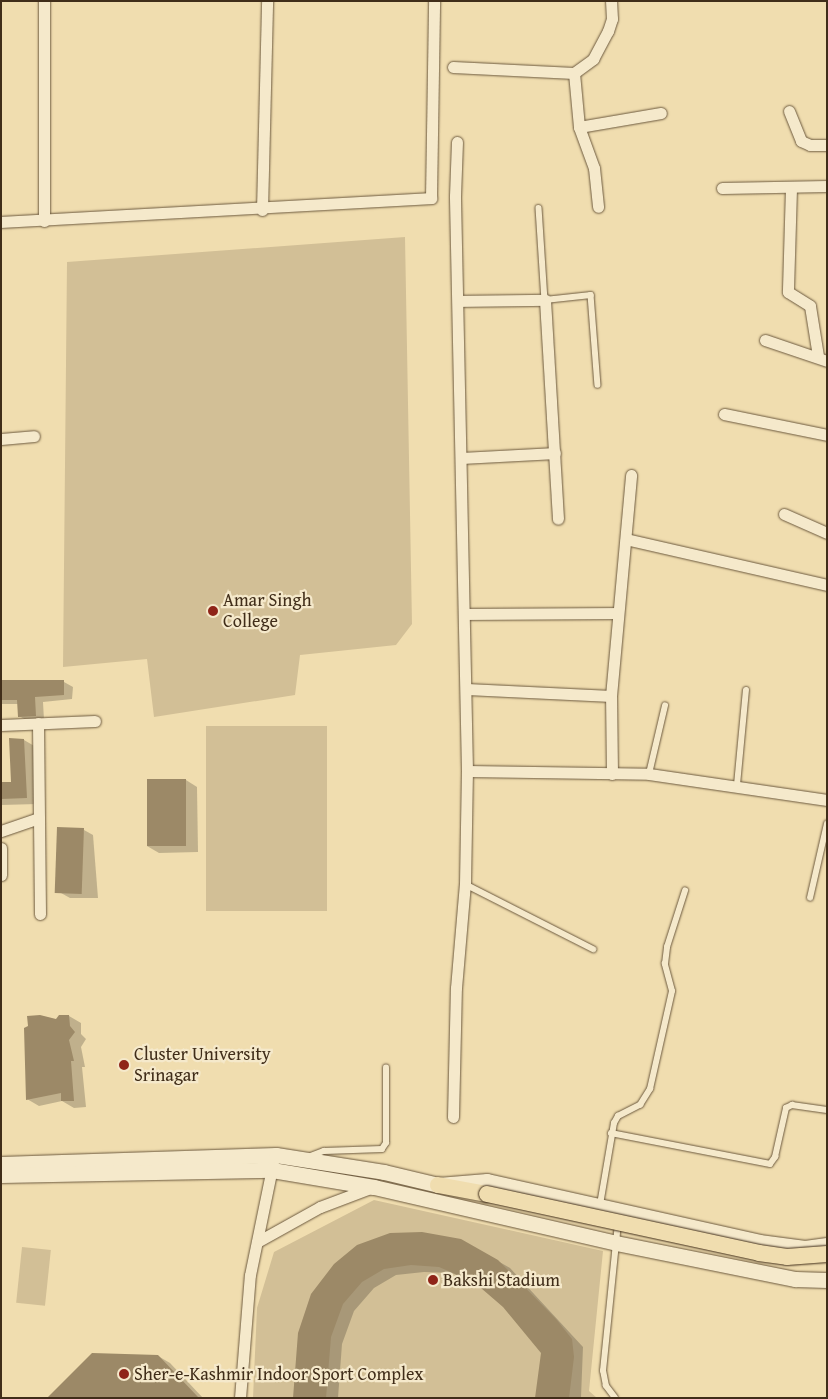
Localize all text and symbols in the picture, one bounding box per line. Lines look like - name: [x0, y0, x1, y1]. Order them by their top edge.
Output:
- place label: Amar Singh College: [223, 590, 312, 632]
- marker: Amar Singh College: [207, 605, 219, 617]
- place label: Cluster University Srinagar: [134, 1044, 271, 1086]
- marker: Cluster University Srinagar: [118, 1059, 130, 1071]
- place label: Bakshi Stadium: [443, 1269, 560, 1291]
- marker: Bakshi Stadium: [427, 1274, 439, 1286]
- place label: Sher-e-Kashmir Indoor Sport Complex: [134, 1363, 423, 1385]
- marker: Sher-e-Kashmir Indoor Sport Complex: [118, 1368, 130, 1380]

